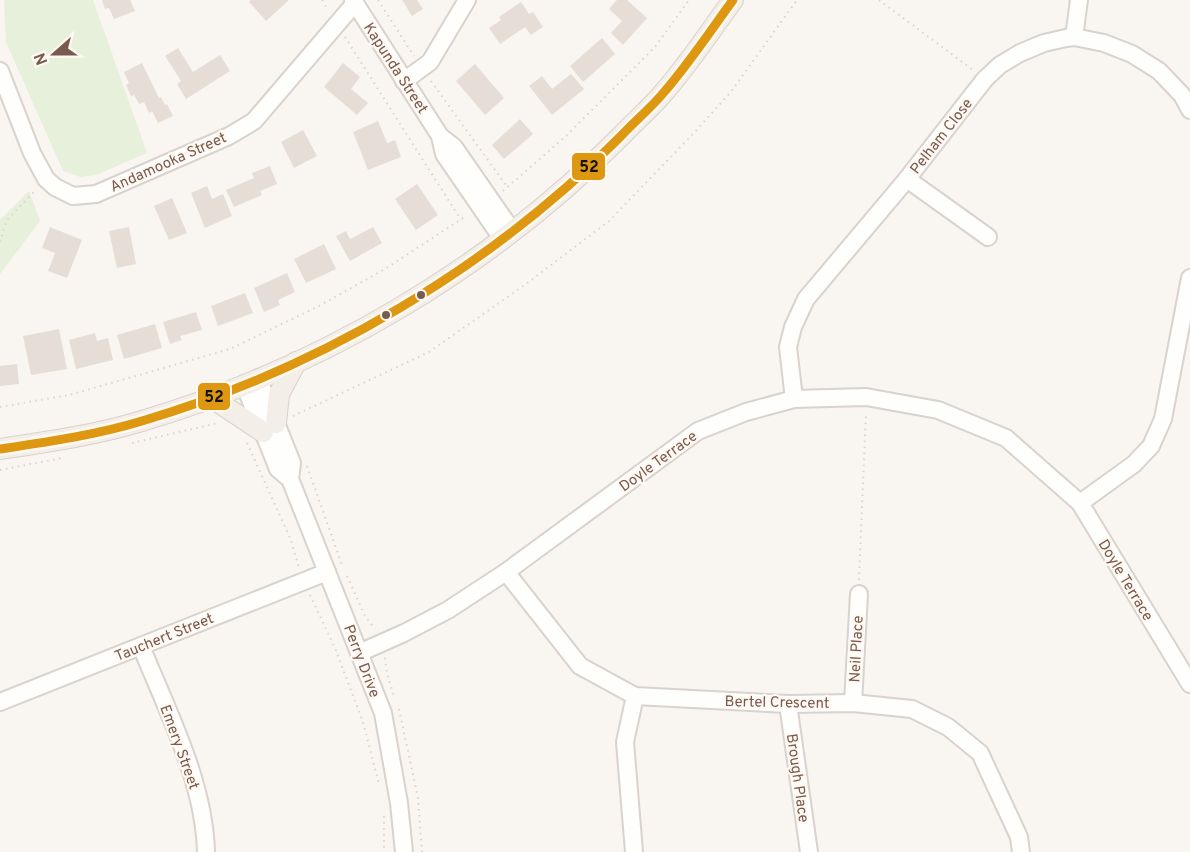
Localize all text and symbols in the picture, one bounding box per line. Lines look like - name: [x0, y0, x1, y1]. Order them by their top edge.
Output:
- street label: Kapunda Street: [358, 20, 431, 118]
- north arrow: [24, 24, 84, 84]
- text: N: [30, 50, 53, 68]
- street label: Pelham Close: [907, 95, 978, 179]
- street label: Andamooka Street: [107, 129, 230, 198]
- line badge: 52: [571, 152, 606, 181]
- text: 52: [579, 158, 599, 178]
- unlabelled marker: [415, 289, 427, 301]
- unlabelled marker: [380, 309, 392, 321]
- line badge: 52: [197, 382, 231, 411]
- text: 52: [204, 388, 224, 408]
- street label: Doyle Terrace: [616, 428, 702, 497]
- street label: Doyle Terrace: [1093, 536, 1157, 625]
- street label: Tauchert Street: [112, 610, 217, 667]
- street label: Neil Place: [846, 615, 869, 683]
- street label: Perry Drive: [338, 622, 383, 701]
- street label: Bertel Crescent: [724, 693, 830, 714]
- street label: Emery Street: [154, 703, 203, 792]
- street label: Brough Place: [781, 732, 812, 824]

